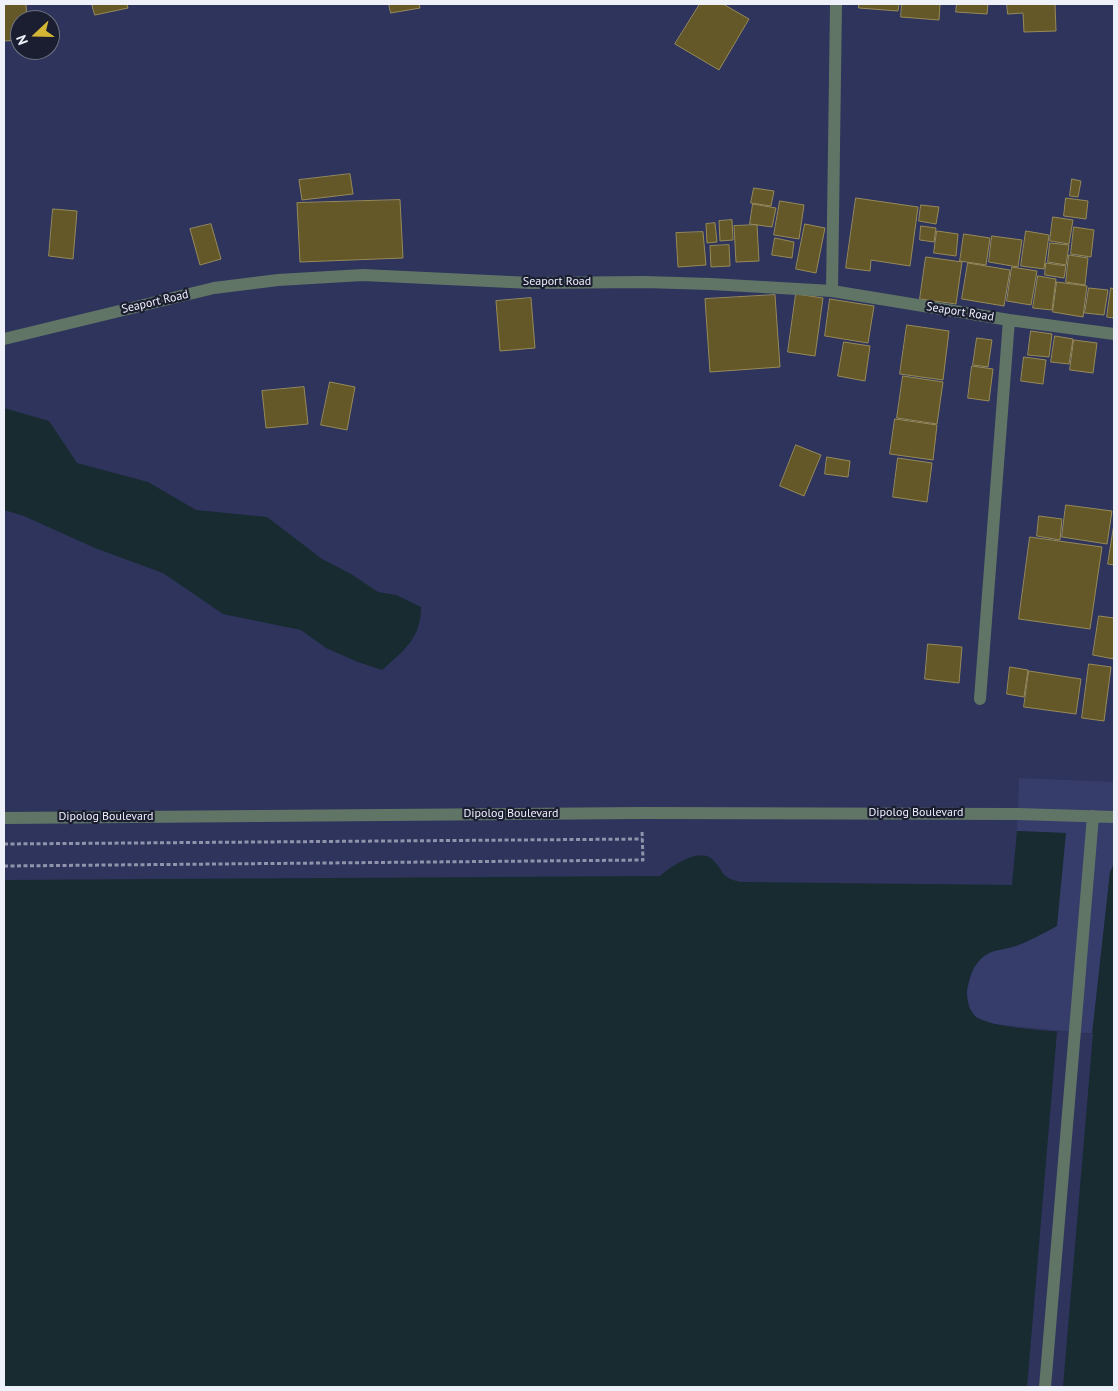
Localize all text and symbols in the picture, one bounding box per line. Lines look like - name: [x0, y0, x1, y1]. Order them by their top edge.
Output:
- north arrow: [10, 10, 60, 60]
- text: N: [12, 33, 32, 48]
- street label: Seaport Road: [523, 275, 591, 289]
- street label: Seaport Road: [120, 287, 190, 317]
- street label: Seaport Road: [925, 300, 995, 324]
- street label: Dipolog Boulevard: [868, 806, 964, 820]
- street label: Dipolog Boulevard: [463, 807, 559, 821]
- street label: Dipolog Boulevard: [58, 810, 154, 824]

